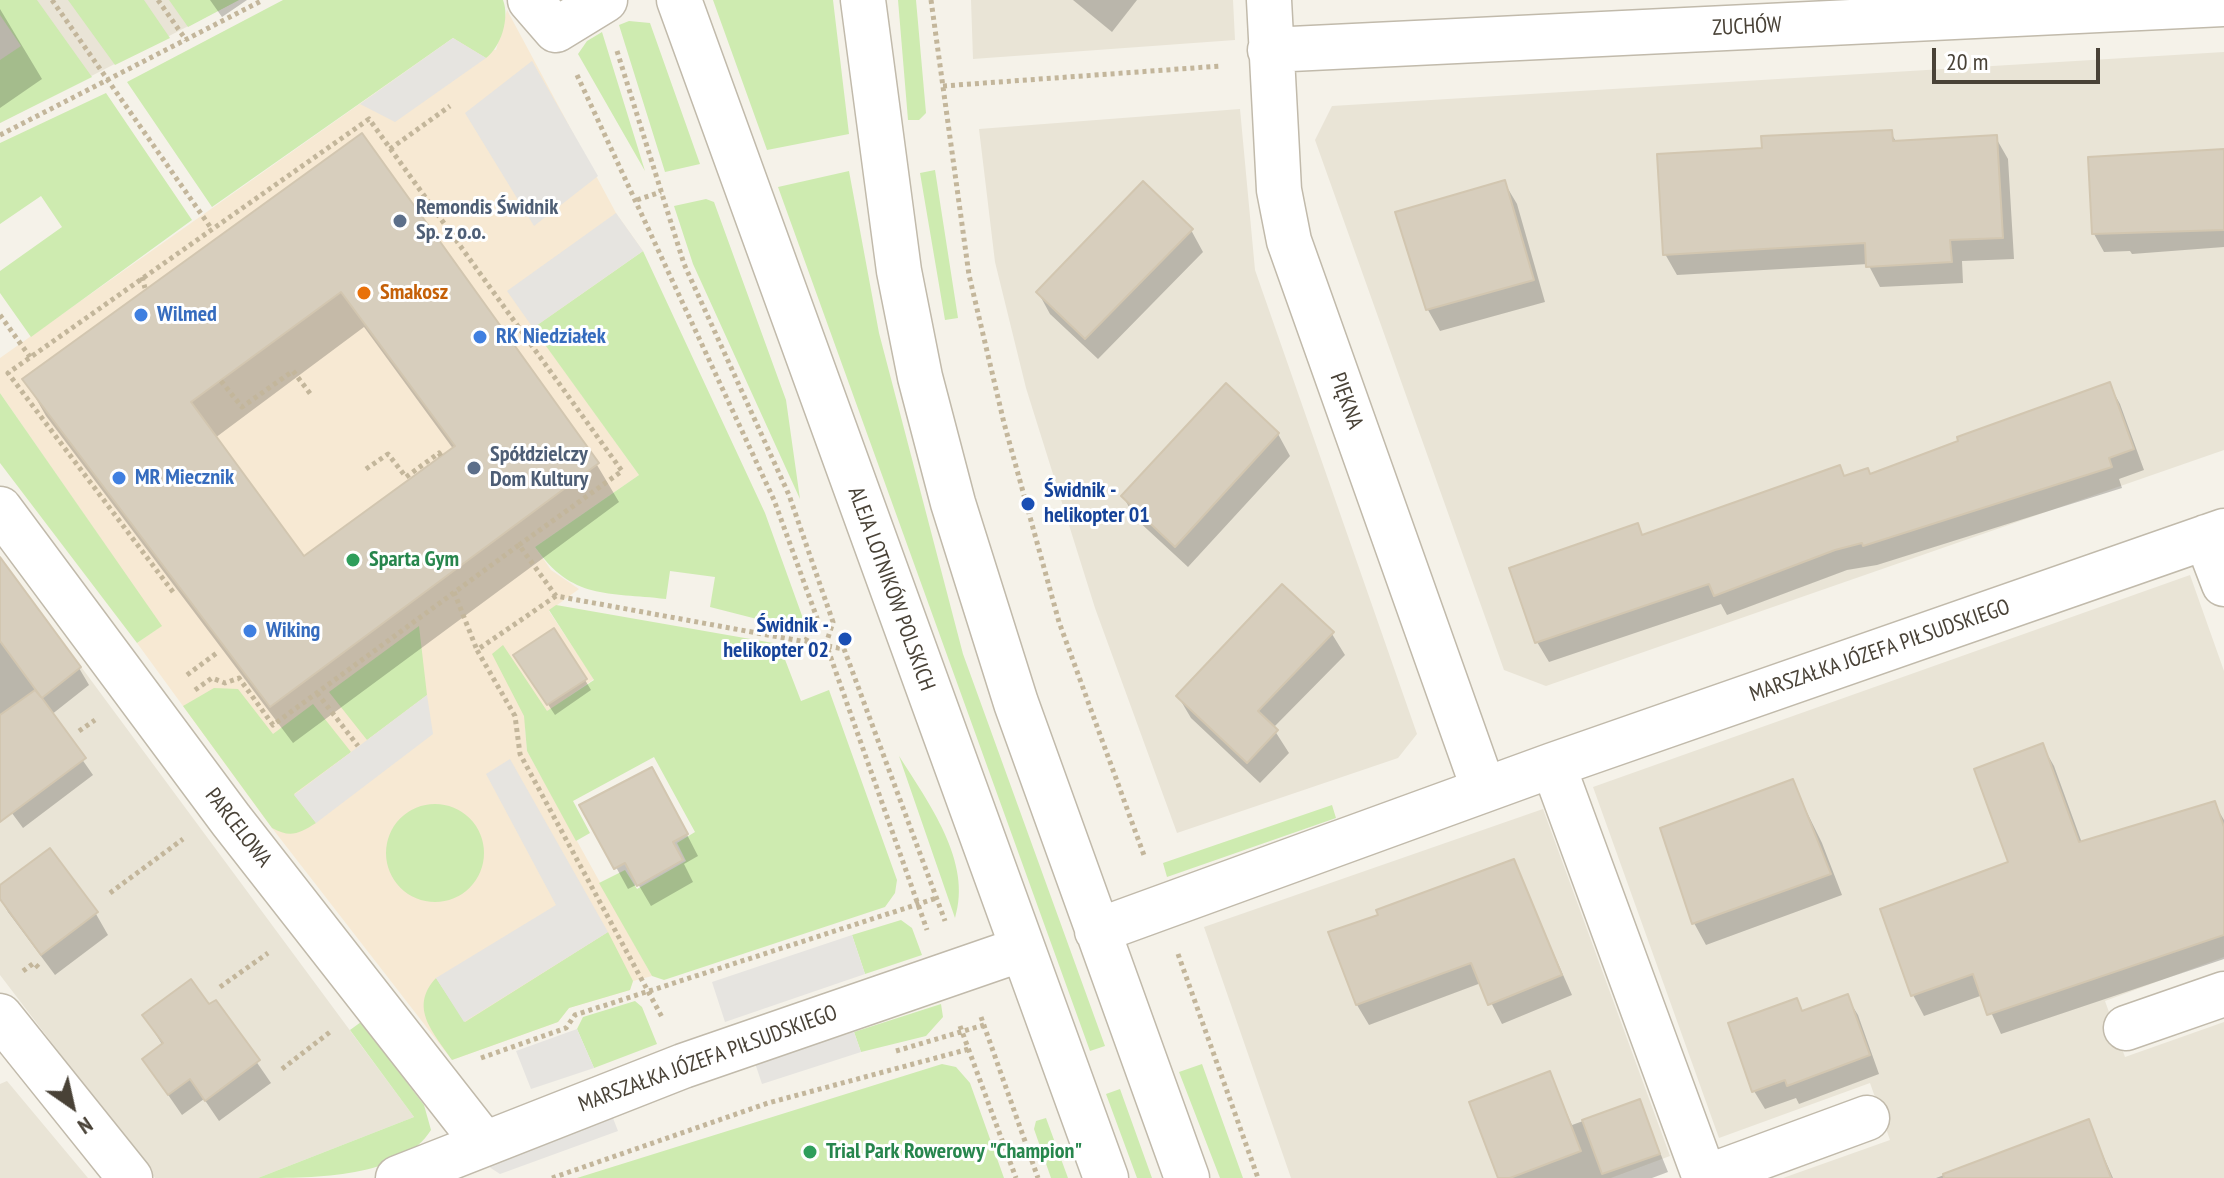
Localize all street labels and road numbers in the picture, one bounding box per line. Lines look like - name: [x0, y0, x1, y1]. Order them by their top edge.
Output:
- street label: ZUCHÓW: [1712, 12, 1782, 42]
- street label: PIĘKNA: [1324, 369, 1368, 433]
- street label: ALEJA LOTNIKÓW POLSKICH: [842, 483, 940, 695]
- street label: MARSZAŁKA JÓZEFA PIŁSUDSKIEGO: [1746, 594, 2014, 708]
- street label: PARCELOWA: [199, 783, 277, 873]
- street label: MARSZAŁKA JÓZEFA PIŁSUDSKIEGO: [575, 1000, 841, 1118]

